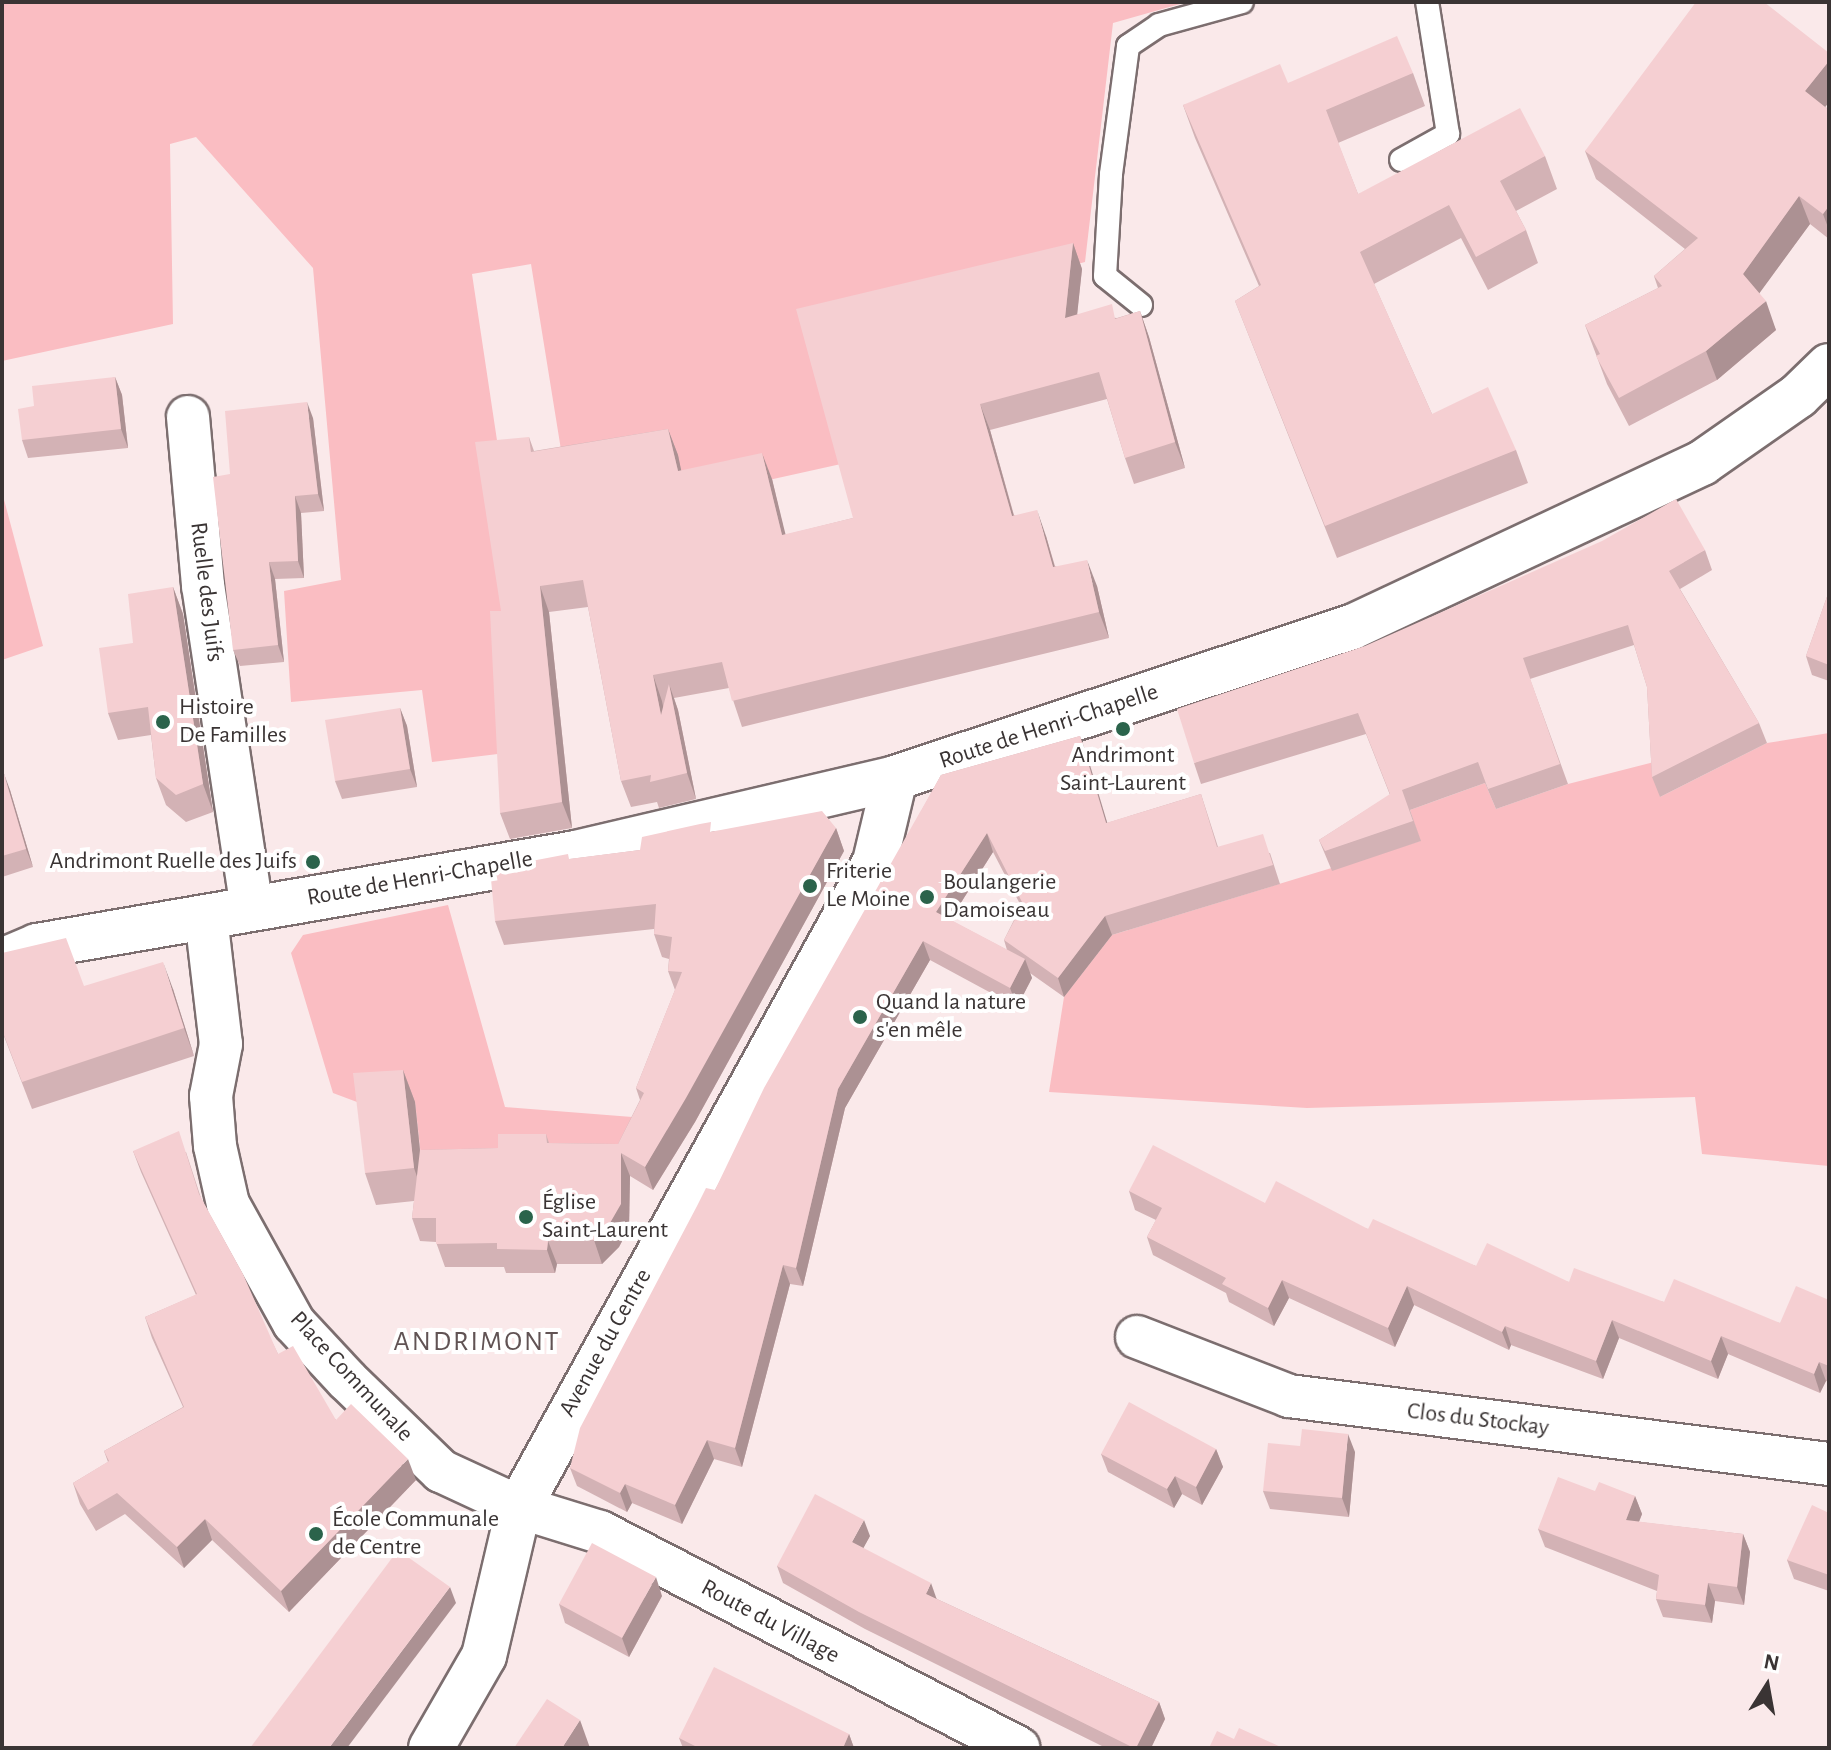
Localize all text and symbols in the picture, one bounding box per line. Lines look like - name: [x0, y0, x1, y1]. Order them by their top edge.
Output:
- street label: Ruelle des Juifs: [183, 520, 229, 664]
- street label: Route de Henri-Chapelle: [936, 678, 1162, 776]
- place label: Histoire De Familles: [179, 694, 287, 750]
- marker: Histoire De Familles: [154, 713, 172, 731]
- marker: Andrimont Saint-Laurent: [1114, 720, 1132, 738]
- place label: Andrimont Saint-Laurent: [1060, 742, 1186, 798]
- street label: Route de Henri-Chapelle: [305, 845, 535, 913]
- place label: Andrimont Ruelle des Juifs: [50, 848, 297, 876]
- marker: Andrimont Ruelle des Juifs: [304, 853, 322, 871]
- place label: Friterie Le Moine: [826, 858, 910, 914]
- place label: Boulangerie Damoiseau: [943, 869, 1056, 925]
- marker: Friterie Le Moine: [801, 877, 819, 895]
- marker: Boulangerie Damoiseau: [918, 888, 936, 906]
- place label: Quand la nature s'en mêle: [876, 989, 1026, 1045]
- marker: Quand la nature s'en mêle: [851, 1008, 869, 1026]
- place label: Église Saint-Laurent: [542, 1189, 668, 1245]
- marker: Église Saint-Laurent: [517, 1208, 535, 1226]
- street label: Avenue du Centre: [554, 1264, 658, 1422]
- street label: Place Communale: [283, 1306, 419, 1448]
- district label: ANDRIMONT: [394, 1325, 560, 1359]
- street label: Clos du Stockay: [1405, 1397, 1551, 1443]
- place label: École Communale de Centre: [332, 1506, 499, 1562]
- marker: École Communale de Centre: [307, 1525, 325, 1543]
- street label: Route du Village: [696, 1573, 844, 1671]
- north arrow: [1727, 1646, 1807, 1726]
- text: N: [1762, 1650, 1781, 1675]

